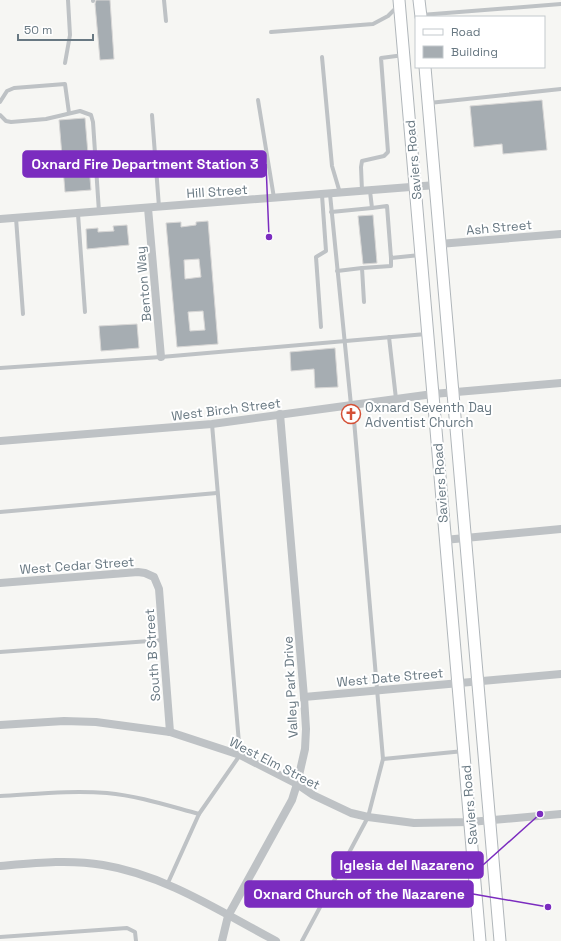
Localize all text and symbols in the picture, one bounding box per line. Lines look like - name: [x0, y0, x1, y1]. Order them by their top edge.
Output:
- scale bar: [18, 16, 93, 42]
- legend: [415, 16, 545, 68]
- text: 50 m: [24, 22, 52, 38]
- text: Road: [451, 24, 480, 40]
- text: Building: [451, 44, 498, 60]
- street label: Saviers Road: [402, 119, 425, 200]
- callout: Oxnard Fire Department Station 3: [23, 151, 266, 177]
- text: Oxnard Fire Department Station 3: [32, 155, 258, 173]
- street label: Hill Street: [186, 181, 248, 202]
- street label: Ash Street: [465, 216, 533, 239]
- street label: Benton Way: [132, 246, 155, 322]
- street label: West Birch Street: [170, 394, 282, 425]
- place label: Oxnard Seventh Day Adventist Church: [365, 399, 492, 431]
- church icon: Oxnard Seventh Day Adventist Church: [340, 403, 362, 425]
- street label: Saviers Road: [429, 443, 452, 523]
- street label: West Cedar Street: [19, 553, 135, 578]
- street label: South B Street: [141, 608, 164, 702]
- street label: Valley Park Drive: [279, 636, 302, 738]
- street label: West Date Street: [336, 664, 444, 691]
- street label: West Elm Street: [227, 733, 323, 794]
- street label: Saviers Road: [458, 764, 481, 845]
- callout: Iglesia del Nazareno: [332, 852, 483, 878]
- text: Iglesia del Nazareno: [340, 856, 474, 874]
- callout: Oxnard Church of the Nazarene: [245, 881, 473, 907]
- text: Oxnard Church of the Nazarene: [253, 885, 465, 903]

